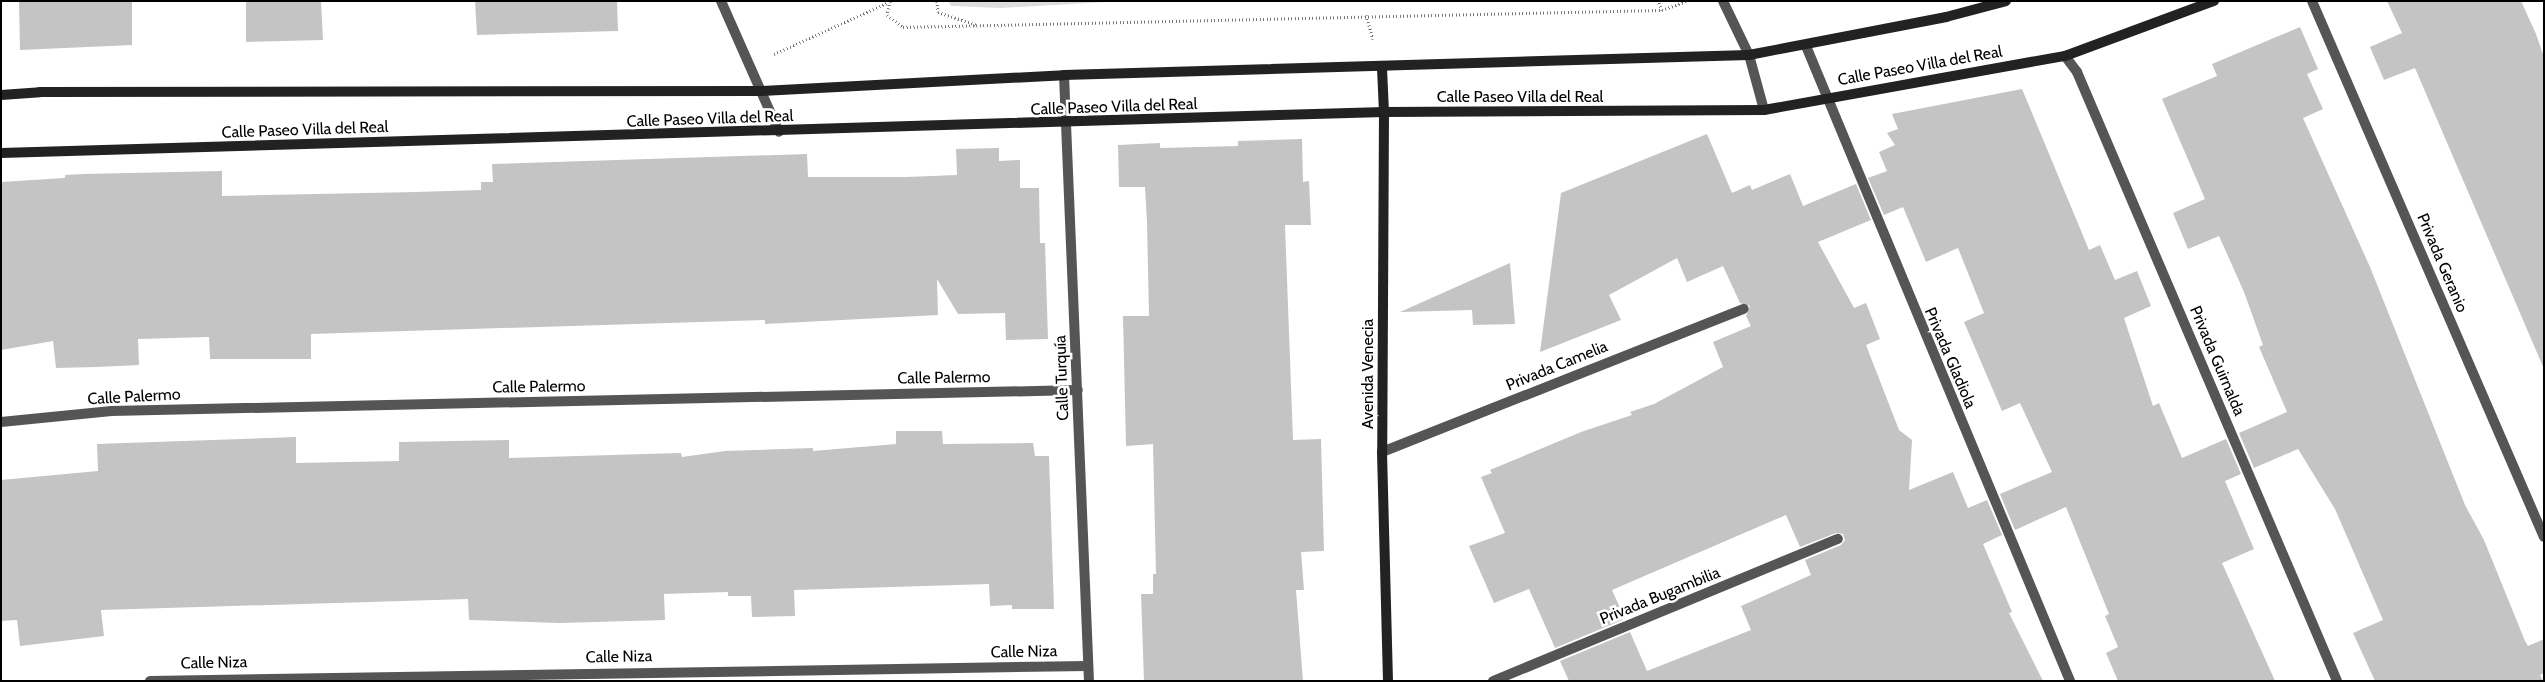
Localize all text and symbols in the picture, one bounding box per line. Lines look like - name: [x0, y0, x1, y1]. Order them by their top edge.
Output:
- street label: Calle Paseo Villa del Real: [1836, 42, 2004, 90]
- street label: Calle Paseo Villa del Real: [1437, 87, 1603, 107]
- street label: Calle Paseo Villa del Real: [1030, 94, 1198, 120]
- street label: Calle Paseo Villa del Real: [626, 106, 794, 132]
- street label: Calle Paseo Villa del Real: [221, 117, 389, 143]
- street label: Privada Geranio: [2413, 211, 2471, 315]
- street label: Privada Guirnalda: [2185, 303, 2249, 419]
- street label: Privada Gladiola: [1920, 305, 1980, 411]
- street label: Avenida Venecia: [1358, 319, 1378, 429]
- street label: Calle Turquía: [1051, 335, 1073, 421]
- street label: Privada Camelia: [1503, 337, 1611, 395]
- street label: Calle Palermo: [897, 368, 991, 388]
- street label: Calle Palermo: [492, 377, 586, 397]
- street label: Calle Palermo: [87, 385, 181, 409]
- street label: Privada Bugambilia: [1597, 563, 1723, 629]
- street label: Calle Niza: [991, 642, 1057, 662]
- street label: Calle Niza: [586, 647, 652, 667]
- street label: Calle Niza: [181, 653, 247, 673]

